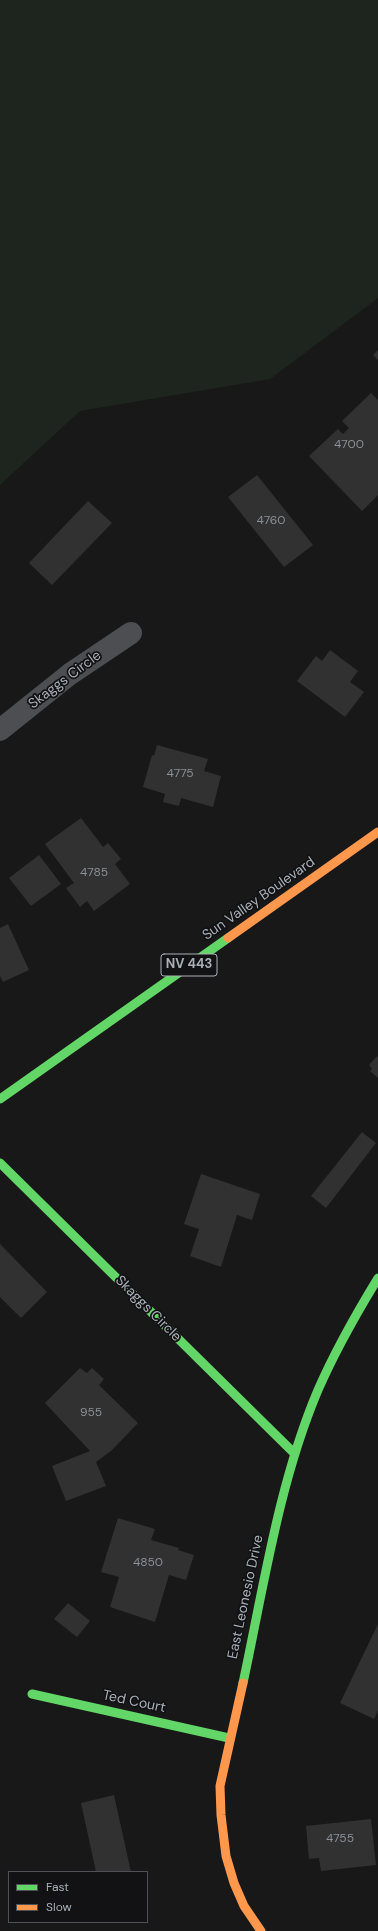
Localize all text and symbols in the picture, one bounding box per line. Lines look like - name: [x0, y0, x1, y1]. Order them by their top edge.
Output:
- house number: 4700: [334, 438, 364, 452]
- house number: 4760: [256, 514, 286, 528]
- street label: Skaggs Circle: [25, 647, 105, 713]
- house number: 4775: [166, 767, 194, 781]
- street label: Sun Valley Boulevard: [200, 854, 318, 944]
- house number: 4785: [80, 866, 108, 880]
- road number: NV 443: [161, 954, 217, 976]
- street label: Skaggs Circle: [111, 1272, 185, 1346]
- house number: 955: [80, 1406, 102, 1420]
- street label: East Leonesio Drive: [225, 1533, 267, 1661]
- house number: 4850: [133, 1556, 163, 1570]
- street label: Ted Court: [101, 1687, 167, 1717]
- house number: 4755: [326, 1832, 354, 1846]
- legend: [8, 1871, 148, 1923]
- text: Fast: [46, 1879, 69, 1895]
- text: Slow: [46, 1899, 72, 1915]

